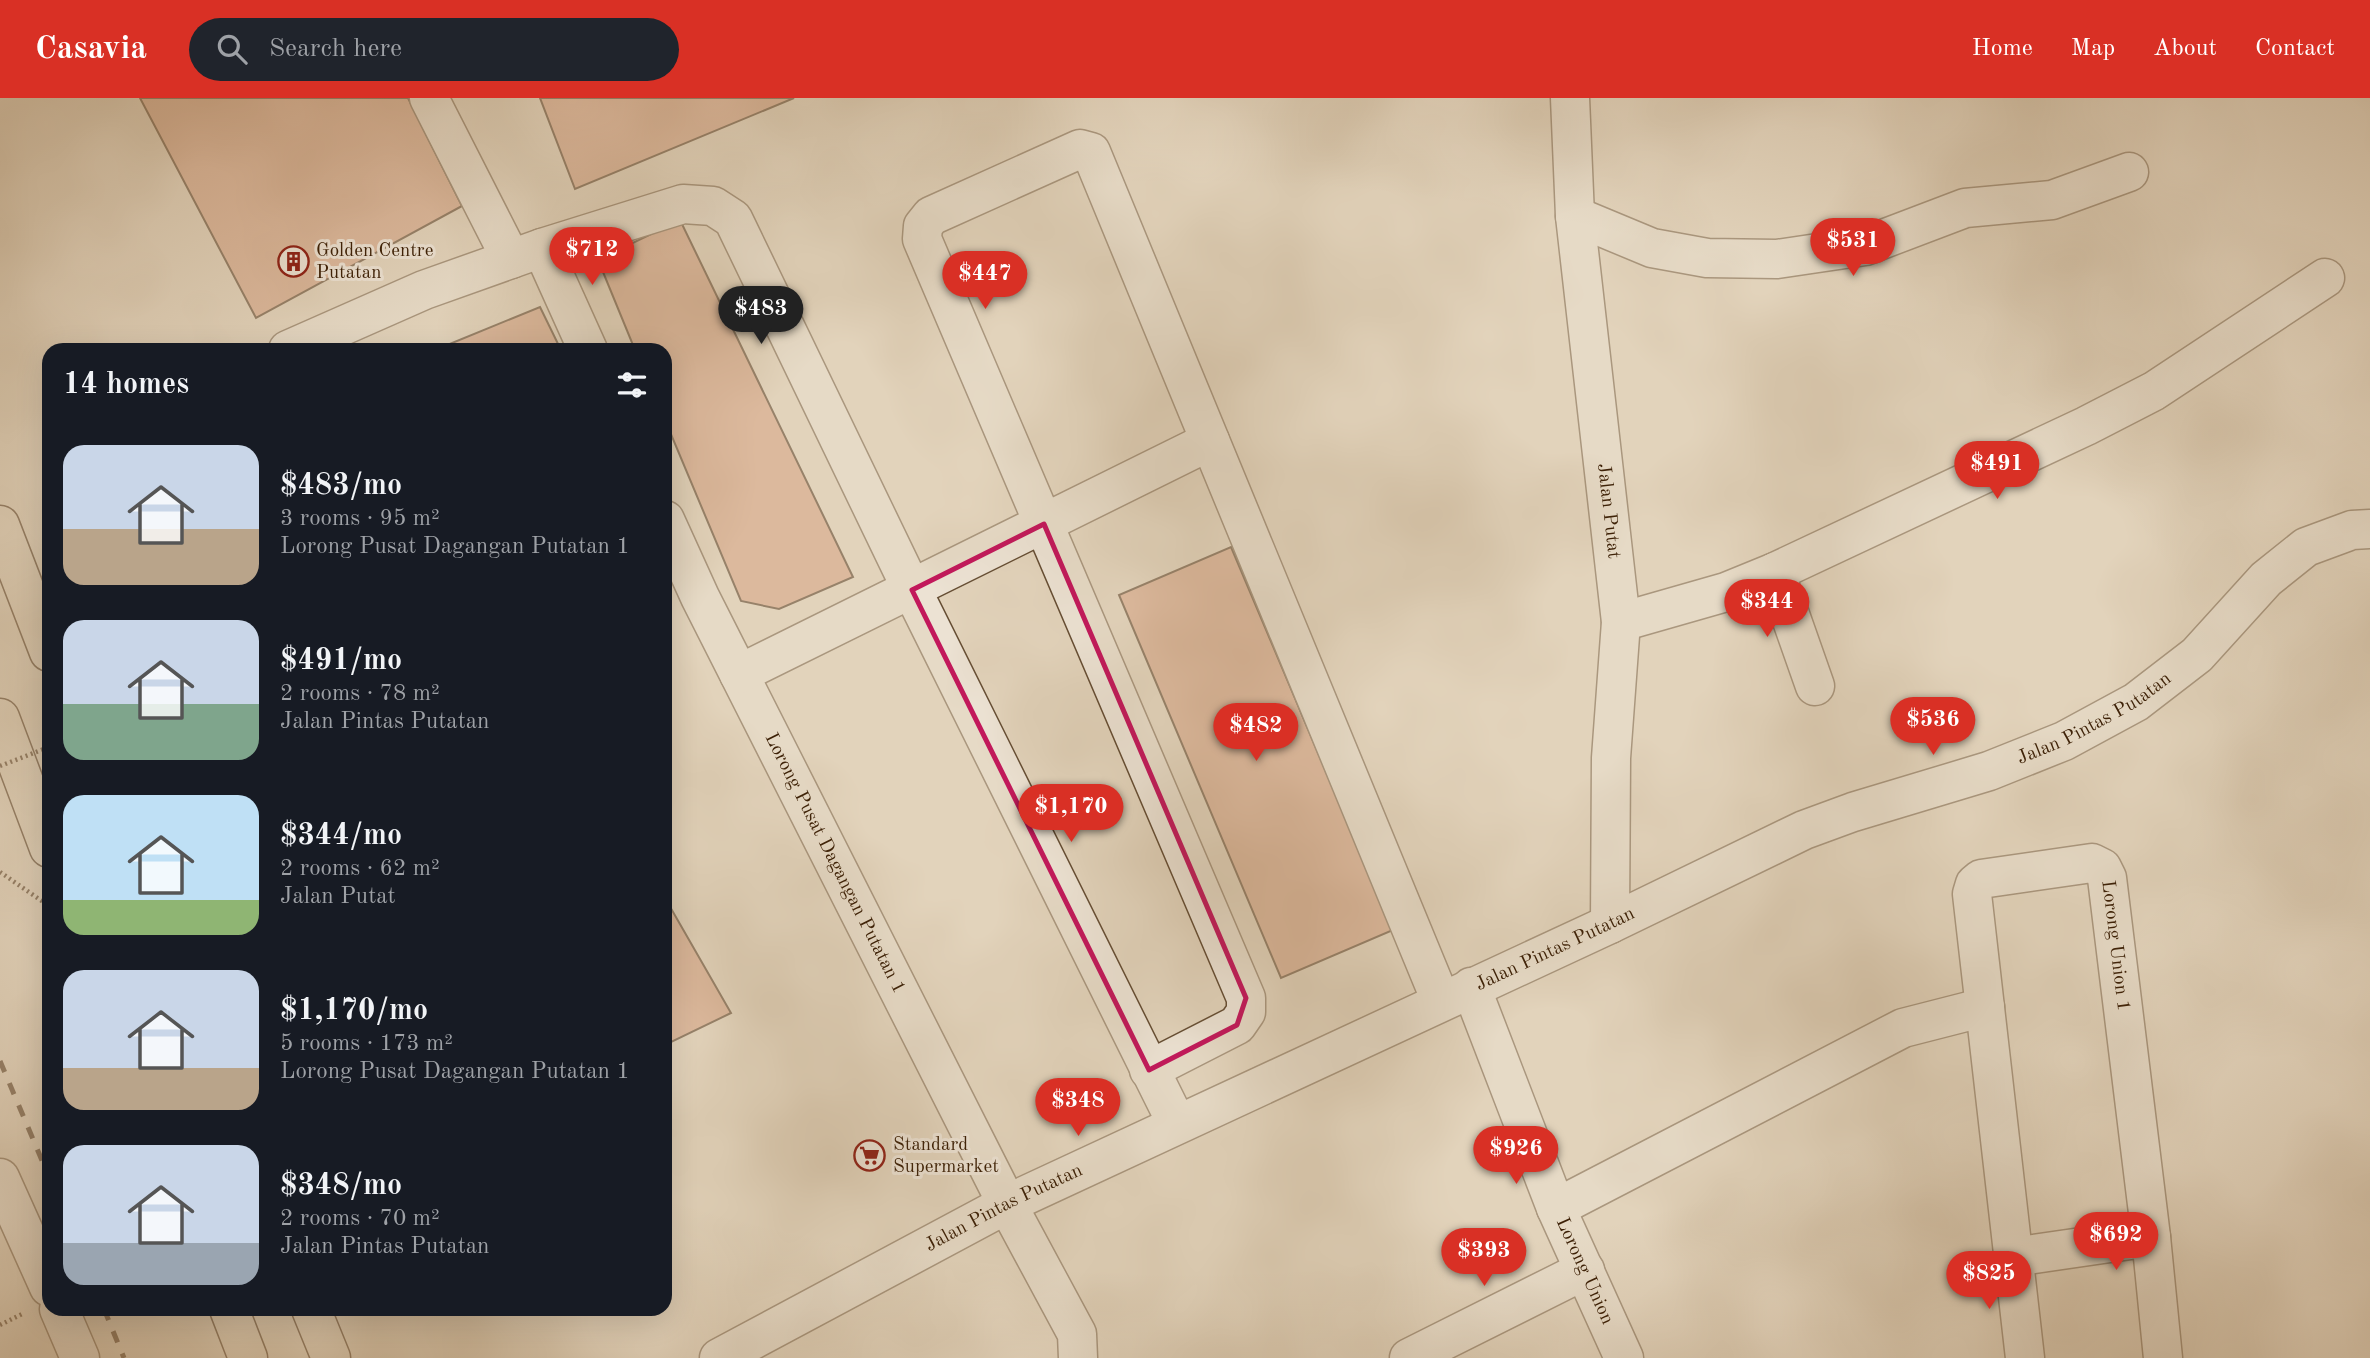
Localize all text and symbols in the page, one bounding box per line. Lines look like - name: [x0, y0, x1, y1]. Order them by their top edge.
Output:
- search box: [189, 18, 679, 81]
- icon: search: [213, 30, 251, 68]
- text: Casavia: [35, 33, 147, 66]
- text: Search here: [269, 36, 402, 62]
- text: Home: [1972, 37, 2033, 61]
- text: Map: [2071, 37, 2115, 61]
- text: About: [2153, 37, 2217, 61]
- text: Contact: [2255, 37, 2335, 61]
- pin: $531: [1812, 218, 1894, 278]
- pin: $712: [551, 228, 633, 287]
- text: $531: [1826, 229, 1880, 252]
- text: $712: [565, 238, 619, 261]
- place label: Golden Centre Putatan: [316, 242, 433, 283]
- building icon: Golden Centre Putatan: [276, 245, 310, 279]
- pin: $447: [944, 252, 1026, 311]
- text: $447: [958, 262, 1012, 285]
- pin: $483: [720, 286, 802, 346]
- text: $483: [734, 297, 788, 320]
- icon: filters: [613, 366, 651, 404]
- text: 14 homes: [63, 370, 189, 400]
- pin: $491: [1956, 442, 2038, 501]
- text: $491: [1970, 452, 2024, 475]
- street label: Jalan Putat: [1594, 462, 1623, 560]
- text: $483/mo: [280, 471, 402, 501]
- icon: home: [119, 473, 203, 557]
- text: 3 rooms · 95 m²: [280, 507, 440, 530]
- text: Lorong Pusat Dagangan Putatan 1: [280, 535, 630, 558]
- pin: $344: [1726, 580, 1808, 639]
- text: $344: [1740, 590, 1794, 613]
- text: $491/mo: [280, 646, 402, 676]
- icon: home: [119, 648, 203, 732]
- street label: Jalan Pintas Putatan: [2014, 669, 2175, 768]
- text: 2 rooms · 78 m²: [280, 682, 440, 705]
- pin: $536: [1892, 698, 1974, 757]
- pin: $482: [1215, 704, 1297, 763]
- text: $536: [1906, 708, 1960, 731]
- text: Jalan Pintas Putatan: [280, 710, 489, 733]
- text: $482: [1229, 714, 1283, 737]
- street label: Lorong Pusat Dagangan Putatan 1: [761, 730, 908, 997]
- pin: $1,170: [1014, 784, 1128, 844]
- text: $1,170: [1034, 795, 1108, 818]
- text: $344/mo: [280, 821, 402, 851]
- icon: home: [119, 823, 203, 907]
- text: 2 rooms · 62 m²: [280, 857, 440, 880]
- street label: Lorong Union 1: [2098, 879, 2133, 1012]
- text: Jalan Putat: [280, 885, 396, 908]
- street label: Jalan Pintas Putatan: [1473, 904, 1638, 995]
- text: $1,170/mo: [280, 996, 428, 1026]
- icon: home: [119, 998, 203, 1082]
- text: 5 rooms · 173 m²: [280, 1032, 453, 1055]
- text: Lorong Pusat Dagangan Putatan 1: [280, 1060, 630, 1083]
- pin: $348: [1037, 1079, 1119, 1138]
- text: $348: [1051, 1089, 1105, 1112]
- pin: $926: [1475, 1126, 1557, 1186]
- place label: Standard Supermarket: [893, 1136, 999, 1177]
- text: $926: [1489, 1137, 1543, 1160]
- supermarket icon: Standard Supermarket: [853, 1139, 887, 1173]
- street label: Jalan Pintas Putatan: [922, 1161, 1085, 1255]
- text: $348/mo: [280, 1171, 402, 1201]
- icon: home: [119, 1173, 203, 1257]
- text: 2 rooms · 70 m²: [280, 1207, 440, 1230]
- pin: $692: [2075, 1212, 2157, 1272]
- street label: Lorong Union: [1552, 1215, 1617, 1327]
- text: $692: [2089, 1223, 2143, 1246]
- pin: $393: [1443, 1228, 1525, 1288]
- text: Jalan Pintas Putatan: [280, 1235, 489, 1258]
- text: $393: [1457, 1239, 1511, 1262]
- pin: $825: [1948, 1252, 2030, 1311]
- text: $825: [1962, 1262, 2016, 1285]

